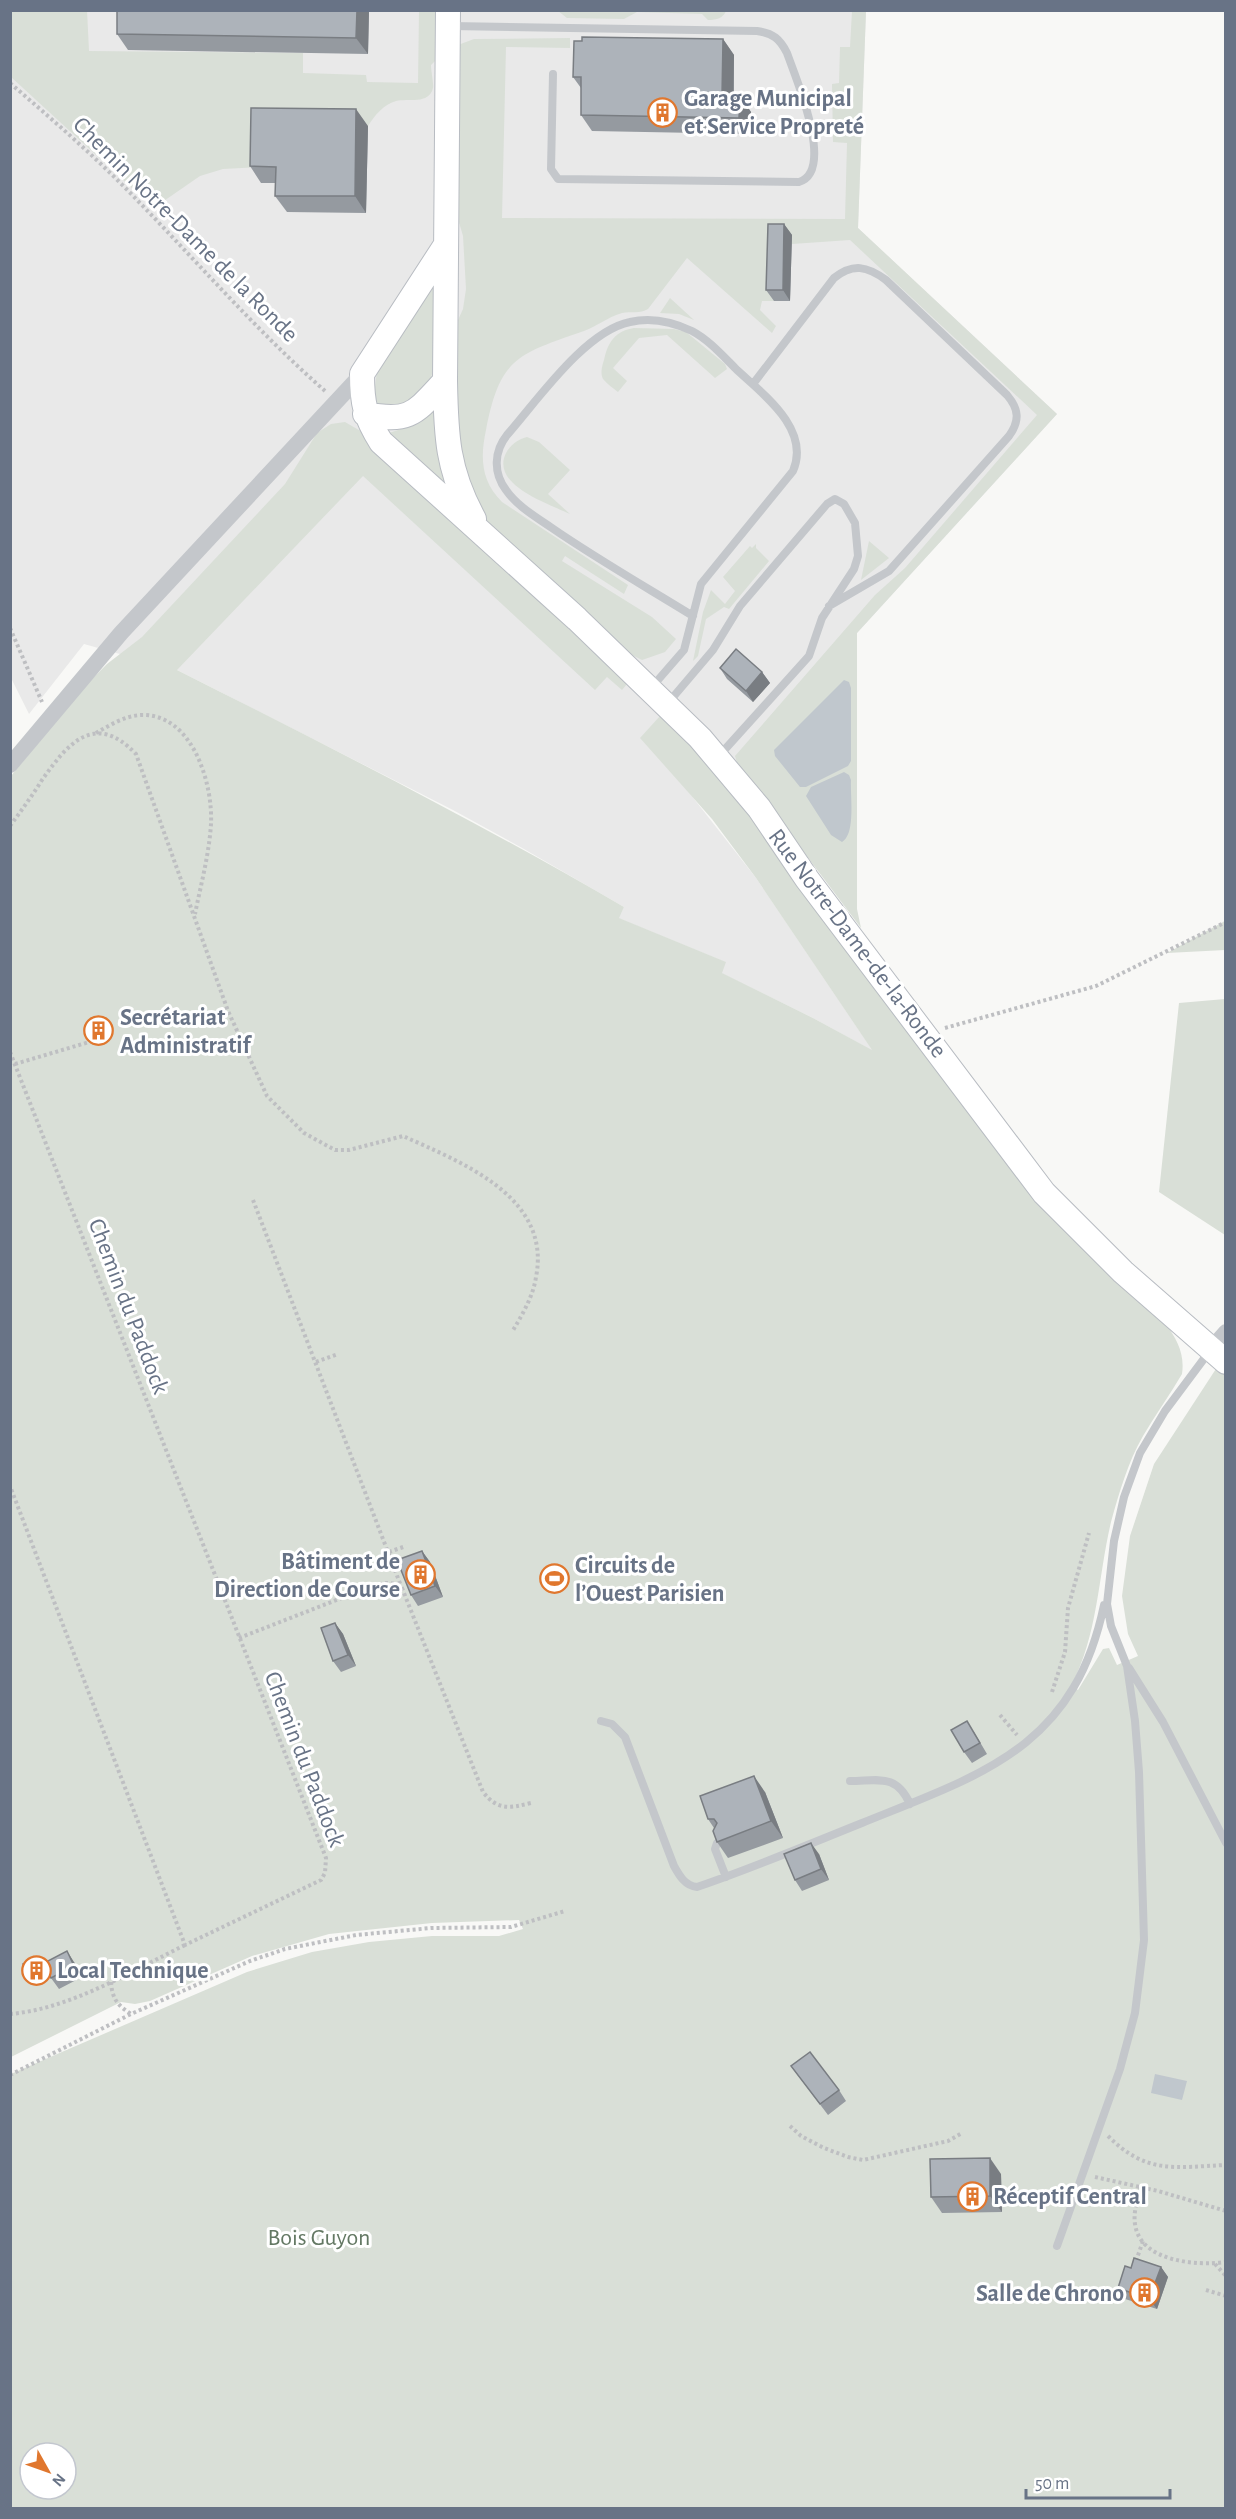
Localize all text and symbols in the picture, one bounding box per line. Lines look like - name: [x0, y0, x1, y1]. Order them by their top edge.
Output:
- place label: Garage Municipal et Service Propreté: [684, 87, 864, 139]
- building icon: Garage Municipal et Service Propreté: [647, 96, 679, 128]
- street label: Chemin Notre-Dame de la Ronde: [68, 113, 302, 347]
- street label: Rue Notre-Dame-de-la-Ronde: [764, 825, 951, 1062]
- place label: Secrétariat Administratif: [120, 1006, 253, 1058]
- building icon: Secrétariat Administratif: [83, 1015, 115, 1047]
- street label: Chemin du Paddock: [84, 1215, 173, 1397]
- place label: Bâtiment de Direction de Course: [214, 1550, 400, 1602]
- place label: Circuits de l’Ouest Parisien: [575, 1554, 724, 1606]
- building icon: Bâtiment de Direction de Course: [405, 1559, 437, 1591]
- sports icon: Circuits de l’Ouest Parisien: [538, 1563, 570, 1595]
- street label: Chemin du Paddock: [260, 1668, 349, 1850]
- building icon: Local Technique: [20, 1954, 52, 1986]
- place label: Local Technique: [57, 1959, 209, 1983]
- building icon: Réceptif Central: [956, 2180, 988, 2212]
- place label: Réceptif Central: [993, 2185, 1147, 2209]
- park label: Bois Guyon: [268, 2226, 370, 2250]
- building icon: Salle de Chrono: [1129, 2277, 1161, 2309]
- place label: Salle de Chrono: [976, 2282, 1124, 2306]
- north arrow: [18, 2441, 78, 2501]
- scale bar: [1026, 2462, 1170, 2500]
- text: N: [49, 2471, 68, 2489]
- text: 50 m: [1035, 2475, 1069, 2493]

